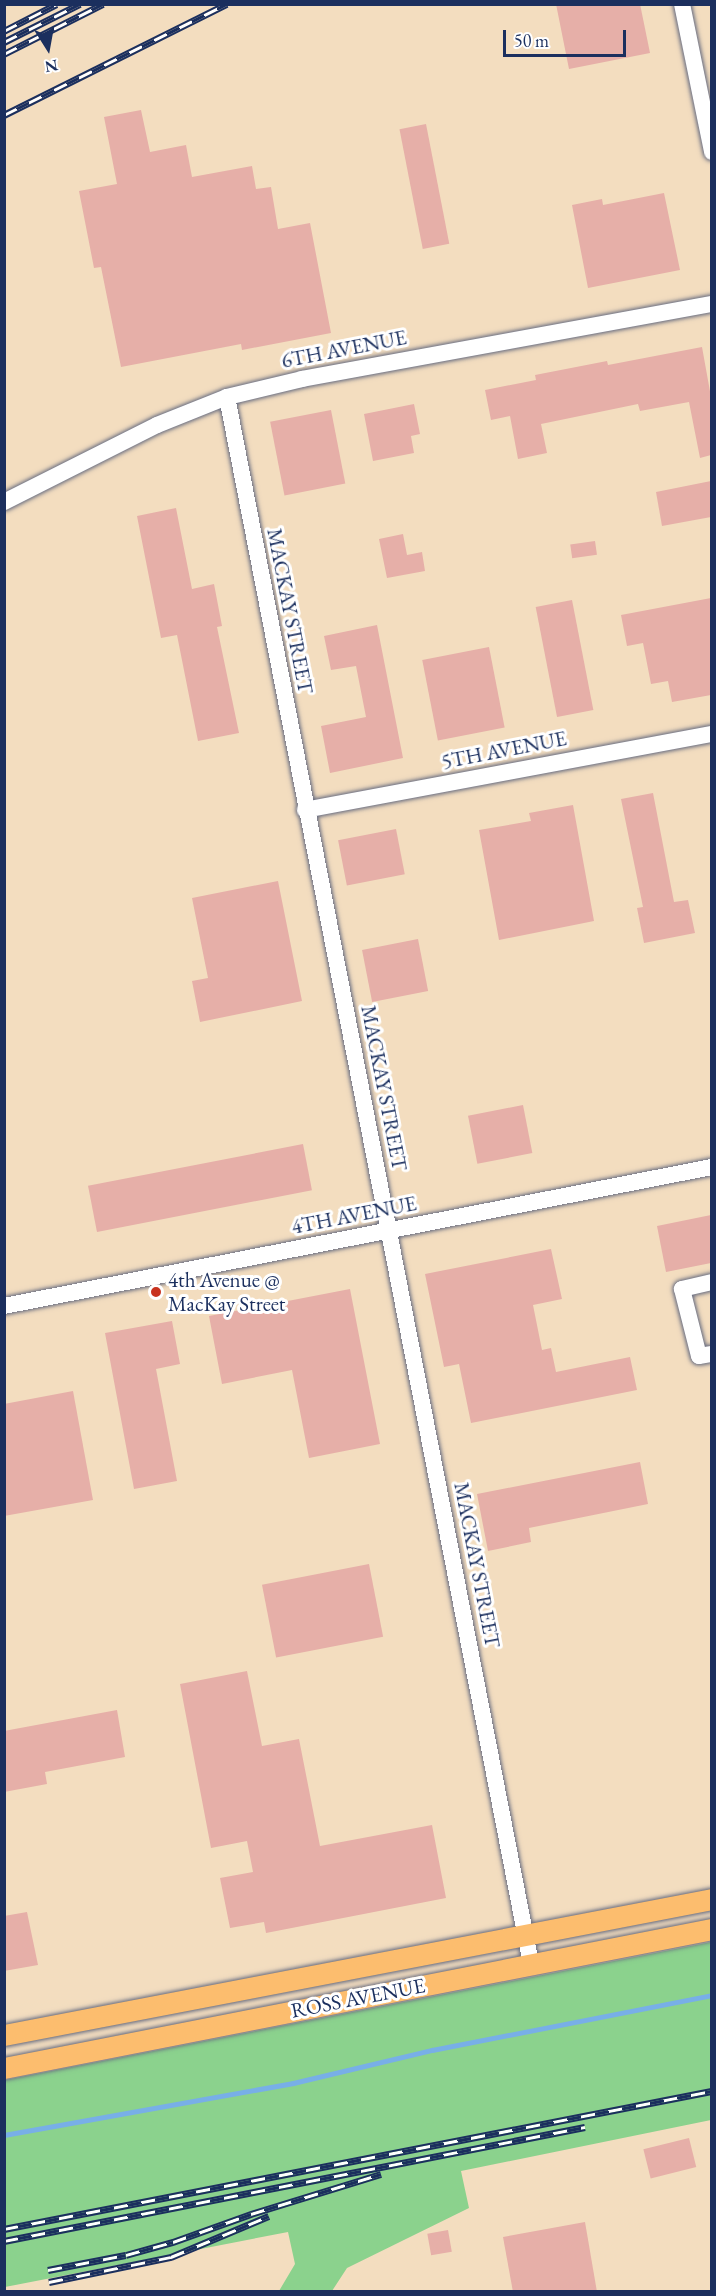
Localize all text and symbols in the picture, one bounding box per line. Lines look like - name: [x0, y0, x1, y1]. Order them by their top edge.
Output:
- north arrow: [18, 18, 78, 78]
- scale bar: [506, 18, 629, 56]
- text: 50 m: [514, 29, 549, 52]
- text: N: [43, 55, 60, 78]
- street label: 6TH AVENUE: [279, 325, 409, 373]
- street label: MACKAY STREET: [262, 526, 318, 696]
- street label: 5TH AVENUE: [439, 726, 569, 774]
- street label: MACKAY STREET: [356, 1003, 412, 1173]
- street label: 4TH AVENUE: [289, 1191, 419, 1239]
- place label: 4th Avenue @ MacKay Street: [168, 1267, 285, 1317]
- marker: 4th Avenue @ MacKay Street: [149, 1285, 163, 1299]
- street label: MACKAY STREET: [449, 1480, 505, 1650]
- street label: ROSS AVENUE: [289, 1973, 427, 2023]

